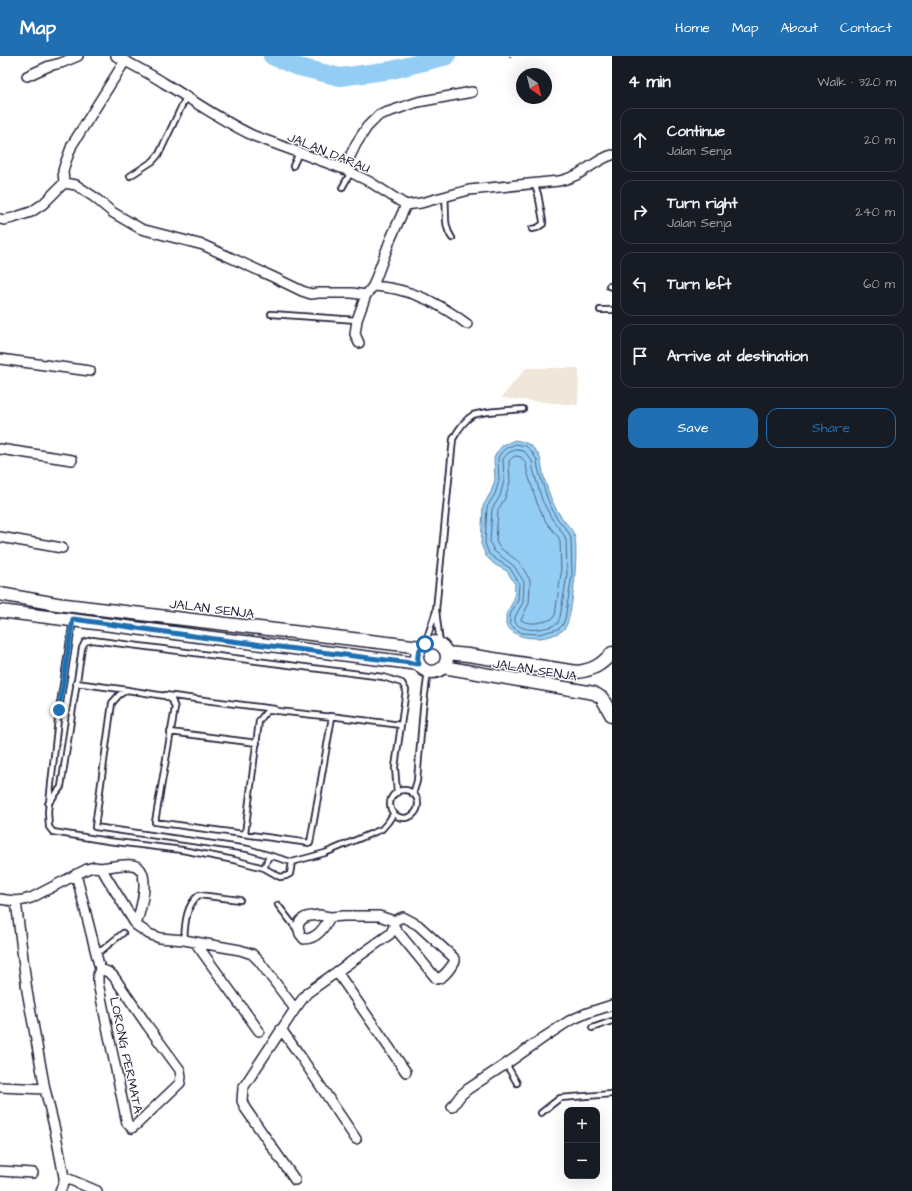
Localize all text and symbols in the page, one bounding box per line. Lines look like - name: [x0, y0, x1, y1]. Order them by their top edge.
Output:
- text: Map: [20, 15, 56, 42]
- text: Home: [675, 18, 710, 38]
- text: Map: [732, 18, 758, 38]
- text: About: [780, 18, 818, 38]
- text: Contact: [840, 18, 892, 38]
- north arrow: [516, 68, 552, 104]
- text: 4 min: [628, 70, 671, 94]
- text: Walk · 320 m: [817, 73, 896, 91]
- text: Continue: [667, 121, 725, 142]
- street label: JALAN DARAU: [285, 128, 373, 178]
- icon: ahead: [629, 129, 651, 151]
- text: 20 m: [864, 131, 895, 149]
- text: Jalan Senja: [667, 142, 732, 160]
- text: Turn right: [667, 193, 738, 214]
- icon: right: [629, 201, 651, 223]
- text: 240 m: [855, 203, 895, 221]
- text: Jalan Senja: [667, 214, 732, 232]
- icon: left: [629, 273, 651, 295]
- text: Turn left: [667, 274, 731, 295]
- text: 60 m: [863, 275, 895, 293]
- icon: arrive: [629, 345, 651, 367]
- text: Arrive at destination: [667, 346, 808, 367]
- button: Save: [628, 408, 758, 448]
- button: Share: [766, 408, 896, 448]
- street label: JALAN SENJA: [168, 595, 256, 623]
- route start: [416, 635, 434, 653]
- street label: JALAN SENJA: [491, 654, 579, 686]
- route end: [50, 701, 68, 719]
- street label: LORONG PERMATA: [105, 995, 147, 1116]
- map controls: [564, 1107, 600, 1179]
- button: +: [564, 1107, 600, 1143]
- button: −: [564, 1143, 600, 1179]

